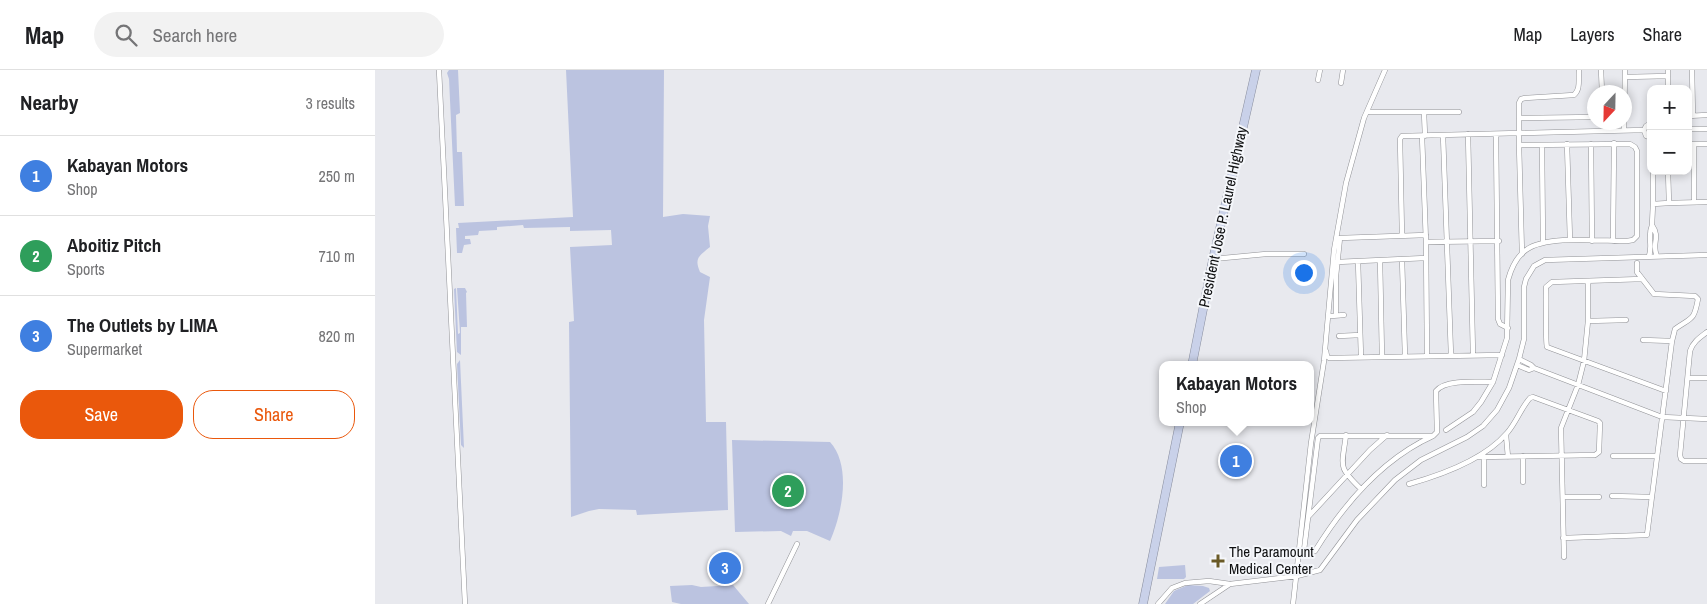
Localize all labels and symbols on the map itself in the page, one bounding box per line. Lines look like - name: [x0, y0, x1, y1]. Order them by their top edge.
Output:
- north arrow: [1587, 85, 1632, 130]
- street label: President Jose P. Laurel Highway: [1193, 124, 1252, 309]
- your location: [1291, 260, 1317, 286]
- pin: 1: [1220, 442, 1252, 480]
- pin: 2: [772, 472, 804, 510]
- place label: The Paramount Medical Center: [1229, 541, 1314, 579]
- pin: 3: [709, 549, 741, 587]
- marker: The Paramount Medical Center: [1211, 554, 1225, 568]

